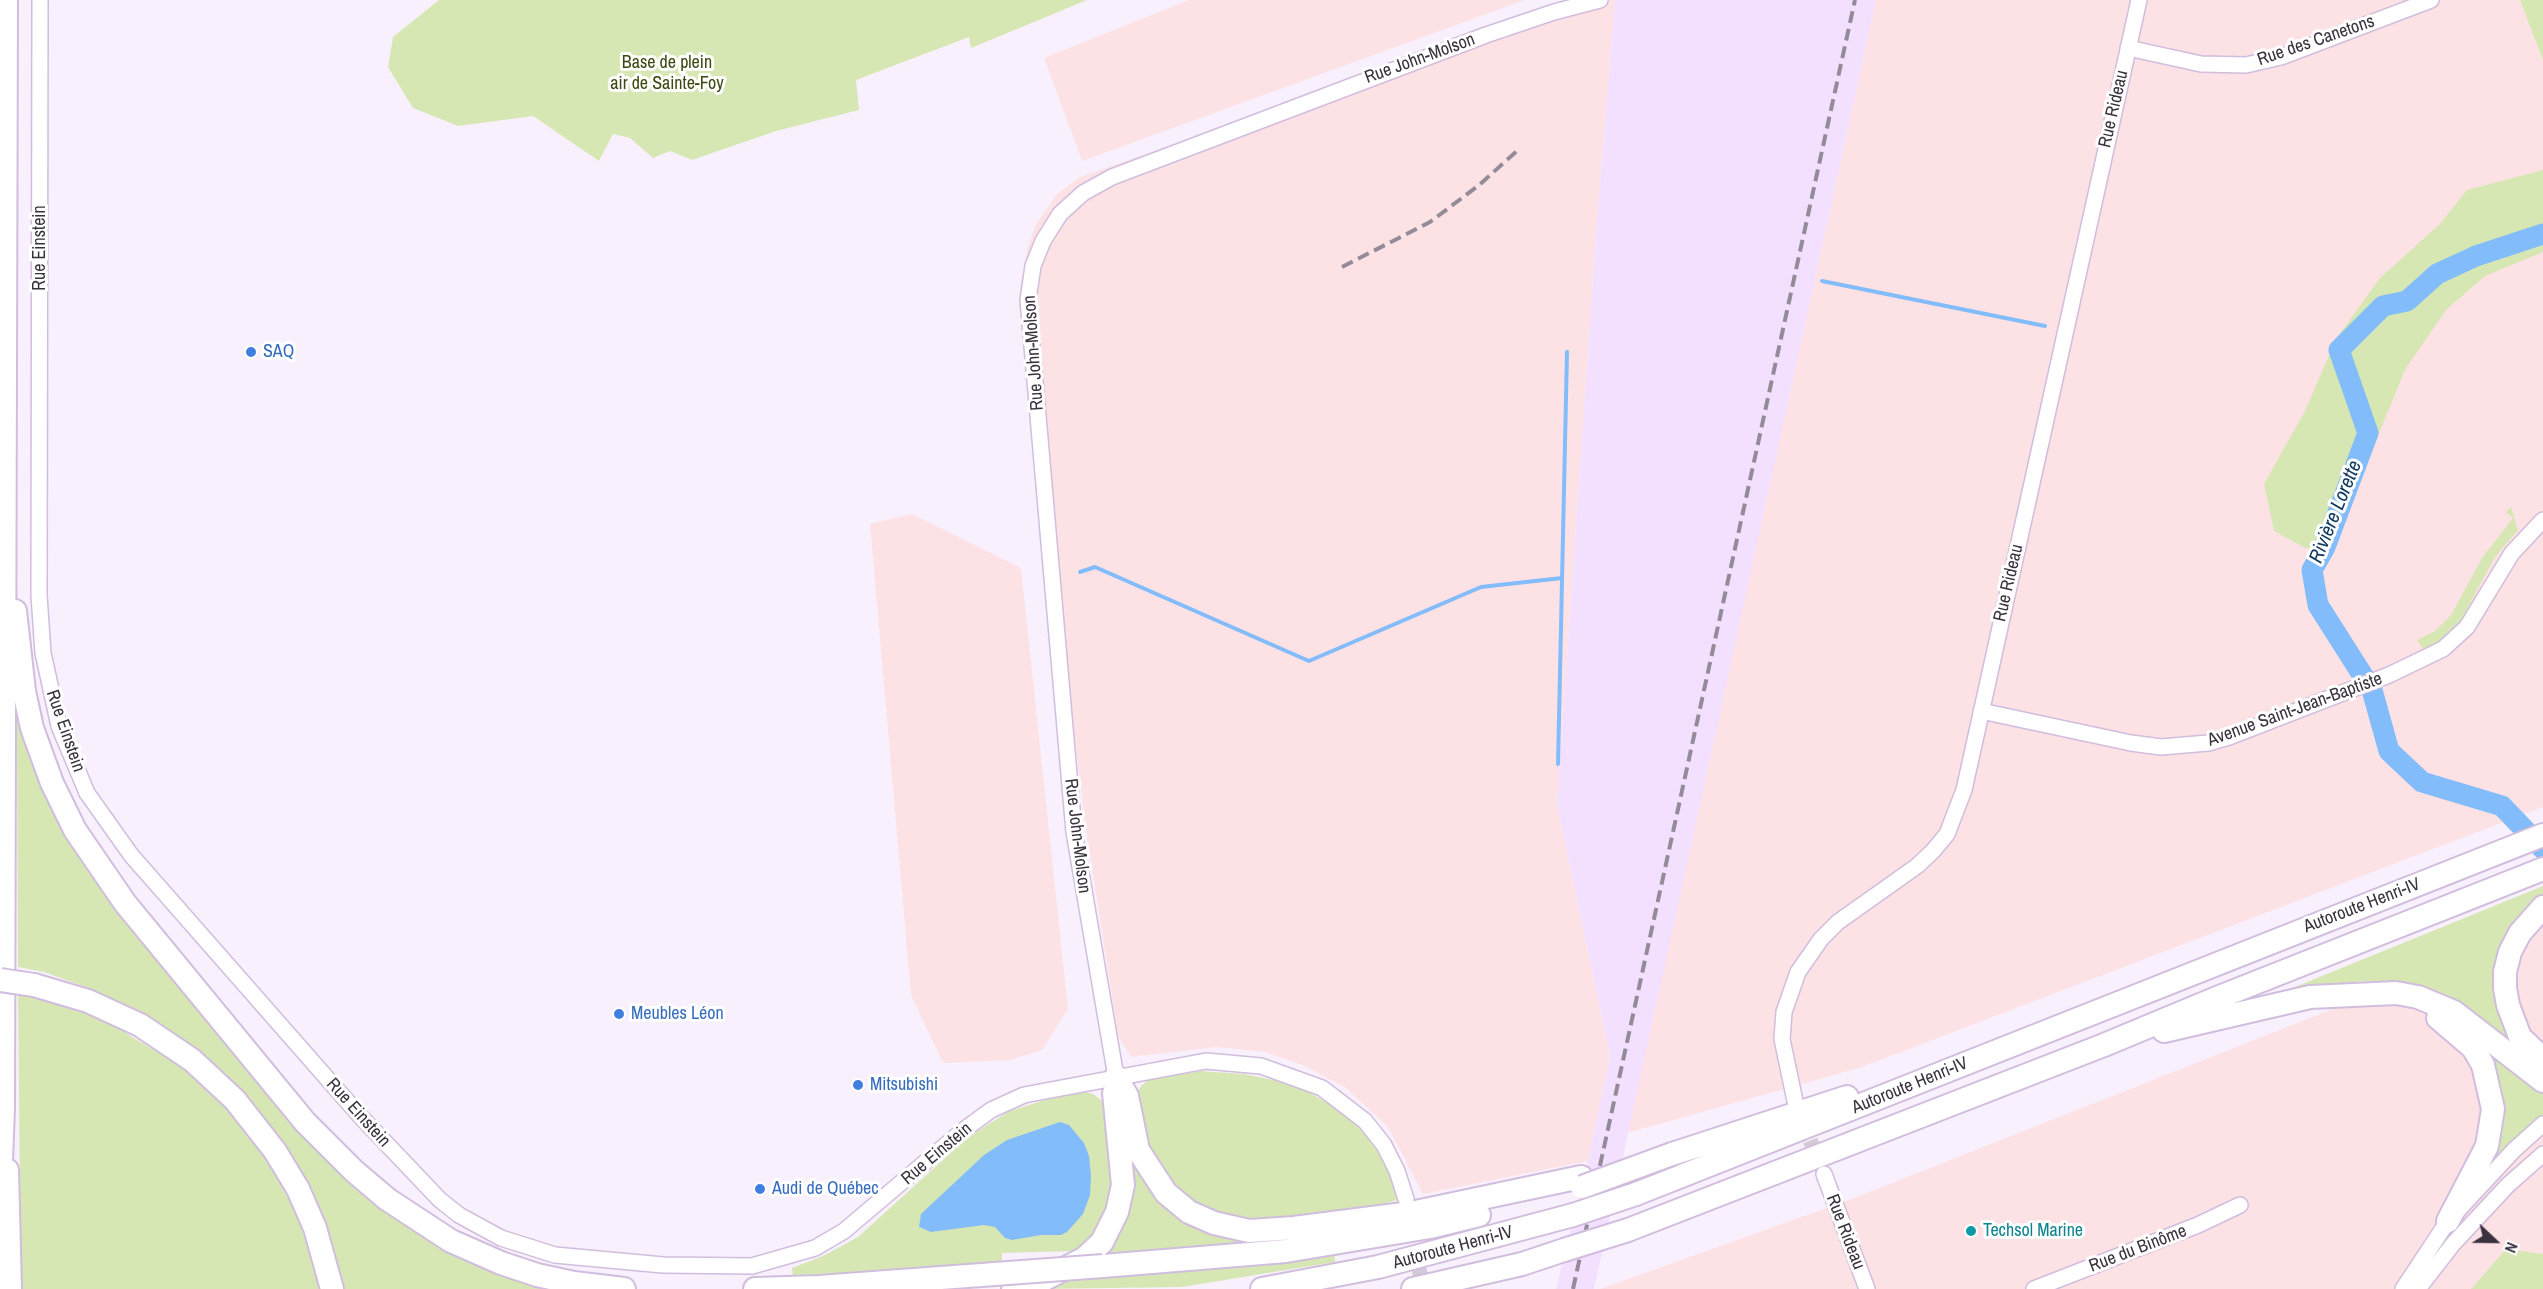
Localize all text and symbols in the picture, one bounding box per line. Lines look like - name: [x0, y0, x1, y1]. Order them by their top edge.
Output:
- street label: Rue des Canetons: [2255, 11, 2377, 71]
- street label: Rue John-Molson: [1362, 29, 1478, 89]
- park label: Base de plein air de Sainte-Foy: [610, 52, 724, 94]
- street label: Rue Rideau: [2095, 68, 2133, 150]
- street label: Rue Einstein: [29, 205, 51, 291]
- street label: Rue John-Molson: [1019, 295, 1049, 411]
- place label: SAQ: [263, 341, 294, 363]
- marker: SAQ: [244, 345, 258, 359]
- water label: Rivière Lorette: [2305, 457, 2367, 567]
- street label: Rue Rideau: [1990, 542, 2028, 624]
- street label: Avenue Saint-Jean-Baptiste: [2205, 668, 2385, 752]
- street label: Rue Einstein: [41, 687, 89, 775]
- street label: Rue John-Molson: [1059, 777, 1095, 895]
- street label: Autoroute Henri-IV: [2301, 874, 2423, 938]
- place label: Meubles Léon: [631, 1003, 724, 1025]
- marker: Meubles Léon: [612, 1007, 626, 1021]
- street label: Autoroute Henri-IV: [1849, 1053, 1971, 1119]
- street label: Rue Einstein: [321, 1074, 395, 1152]
- place label: Mitsubishi: [870, 1074, 938, 1096]
- marker: Mitsubishi: [851, 1078, 865, 1092]
- street label: Rue Einstein: [897, 1118, 977, 1190]
- place label: Audi de Québec: [772, 1178, 879, 1200]
- marker: Audi de Québec: [753, 1182, 767, 1196]
- street label: Rue Rideau: [1821, 1191, 1869, 1273]
- north arrow: [2465, 1211, 2525, 1271]
- place label: Techsol Marine: [1983, 1220, 2083, 1242]
- street label: Rue du Binôme: [2086, 1221, 2190, 1277]
- street label: Autoroute Henri-IV: [1391, 1222, 1515, 1274]
- marker: Techsol Marine: [1964, 1224, 1978, 1238]
- text: N: [2500, 1239, 2524, 1256]

